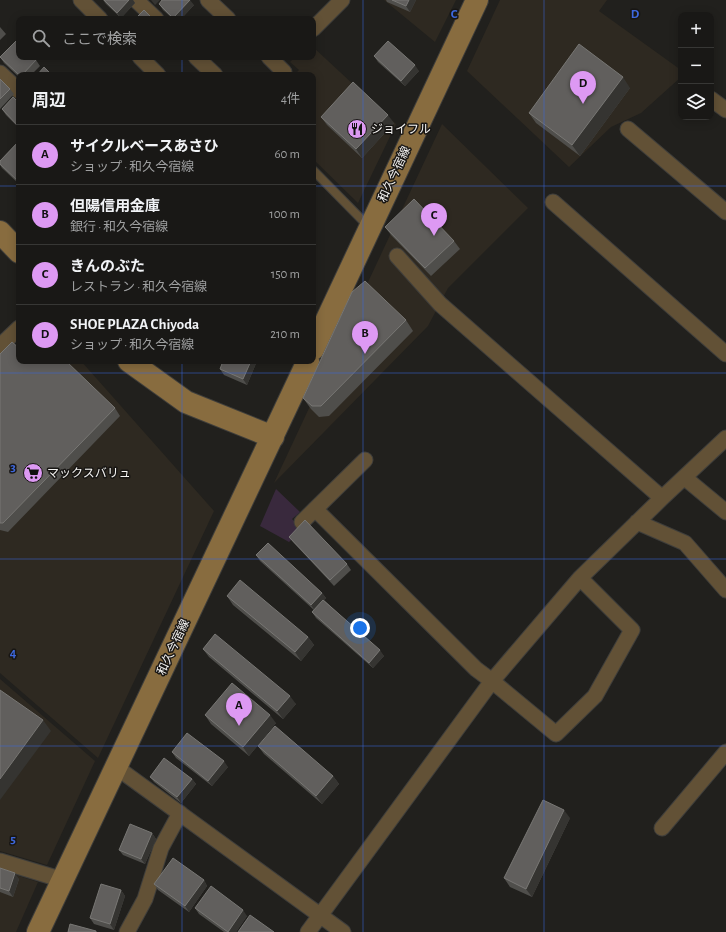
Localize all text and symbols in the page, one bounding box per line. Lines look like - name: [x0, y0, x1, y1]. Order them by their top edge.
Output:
- text: C: [451, 8, 458, 21]
- text: D: [631, 8, 640, 21]
- map controls: [678, 12, 714, 120]
- button: +: [678, 12, 714, 48]
- search box: [16, 16, 316, 60]
- icon: search: [30, 27, 52, 49]
- text: ここで検索: [62, 32, 137, 47]
- button: −: [678, 48, 714, 84]
- pin: D: [570, 71, 596, 104]
- button: layers: [678, 84, 714, 120]
- text: 周辺: [32, 92, 66, 109]
- text: 4件: [281, 93, 300, 106]
- restaurant icon: ジョイフル: [346, 118, 368, 140]
- place label: ジョイフル: [371, 123, 431, 135]
- text: サイクルベースあさひ: [70, 139, 219, 154]
- street label: 和久今宿線: [375, 144, 412, 204]
- text: A: [41, 148, 49, 161]
- text: 60 m: [274, 148, 300, 161]
- text: ショップ · 和久今宿線: [70, 161, 194, 174]
- text: 但陽信用金庫: [70, 199, 160, 214]
- pin: C: [421, 203, 447, 236]
- text: B: [41, 208, 49, 221]
- text: 100 m: [269, 208, 300, 221]
- text: 銀行 · 和久今宿線: [70, 221, 168, 234]
- text: きんのぶた: [70, 259, 145, 274]
- text: C: [42, 268, 48, 281]
- text: 150 m: [271, 268, 300, 281]
- text: レストラン · 和久今宿線: [70, 281, 207, 294]
- text: SHOE PLAZA Chiyoda: [70, 317, 199, 332]
- pin: B: [352, 321, 378, 354]
- text: D: [41, 328, 49, 341]
- text: 210 m: [270, 328, 300, 341]
- text: ショップ · 和久今宿線: [70, 339, 194, 352]
- text: 3: [10, 461, 16, 474]
- supermarket icon: マックスバリュ: [22, 462, 44, 484]
- place label: マックスバリュ: [47, 467, 131, 479]
- street label: 和久今宿線: [154, 617, 191, 677]
- your location: [350, 618, 370, 638]
- text: 4: [10, 647, 17, 660]
- pin: A: [226, 693, 252, 726]
- text: 5: [10, 833, 16, 846]

